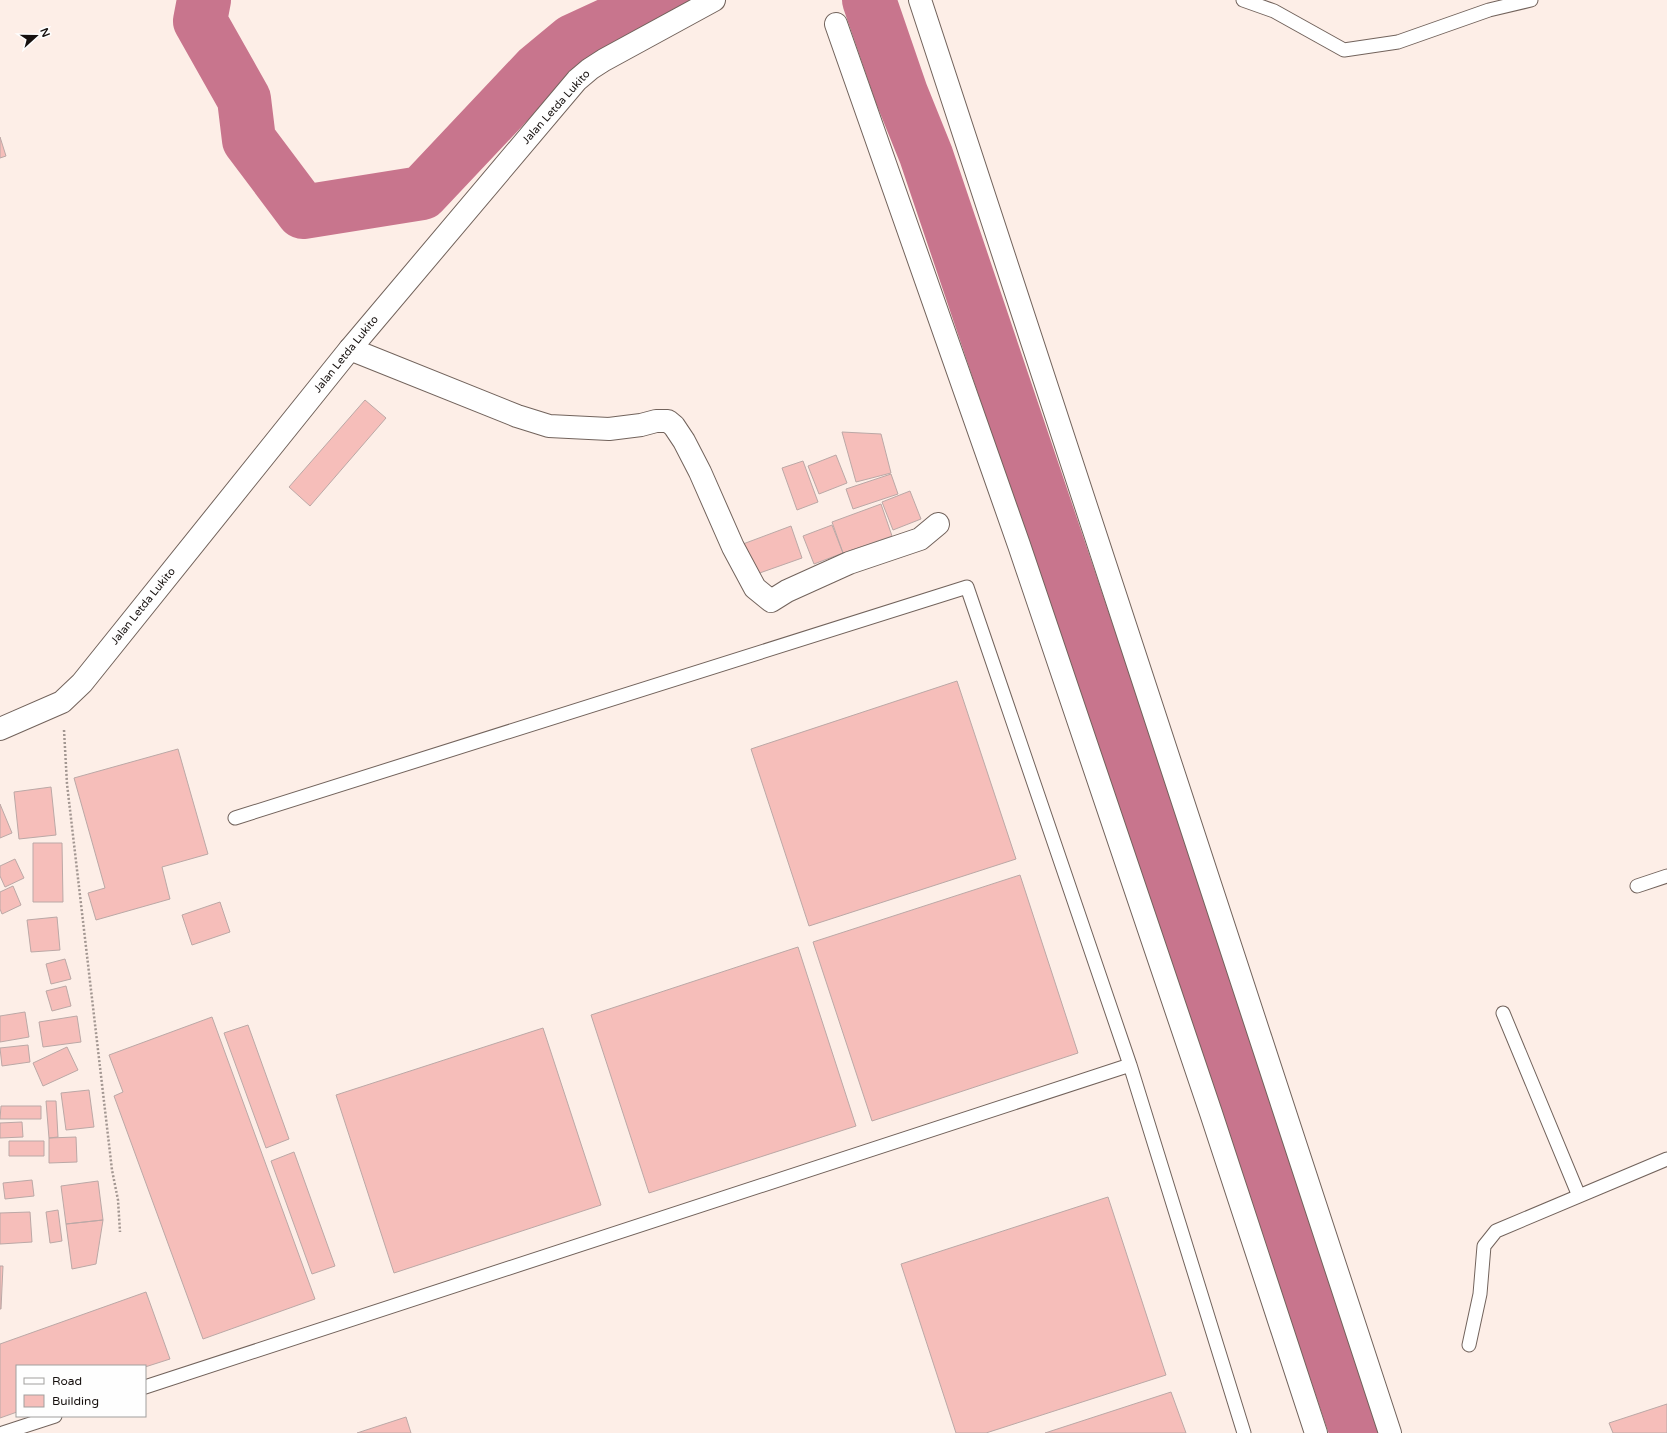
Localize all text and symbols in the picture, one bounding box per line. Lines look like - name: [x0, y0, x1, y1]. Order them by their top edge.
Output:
- north arrow: [16, 16, 56, 56]
- text: N: [37, 26, 53, 39]
- street label: Jalan Letda Lukito: [519, 67, 593, 147]
- street label: Jalan Letda Lukito: [311, 313, 381, 395]
- street label: Jalan Letda Lukito: [108, 565, 178, 647]
- legend: [16, 1365, 146, 1417]
- text: Road: [52, 1374, 82, 1388]
- text: Building: [52, 1394, 99, 1408]

